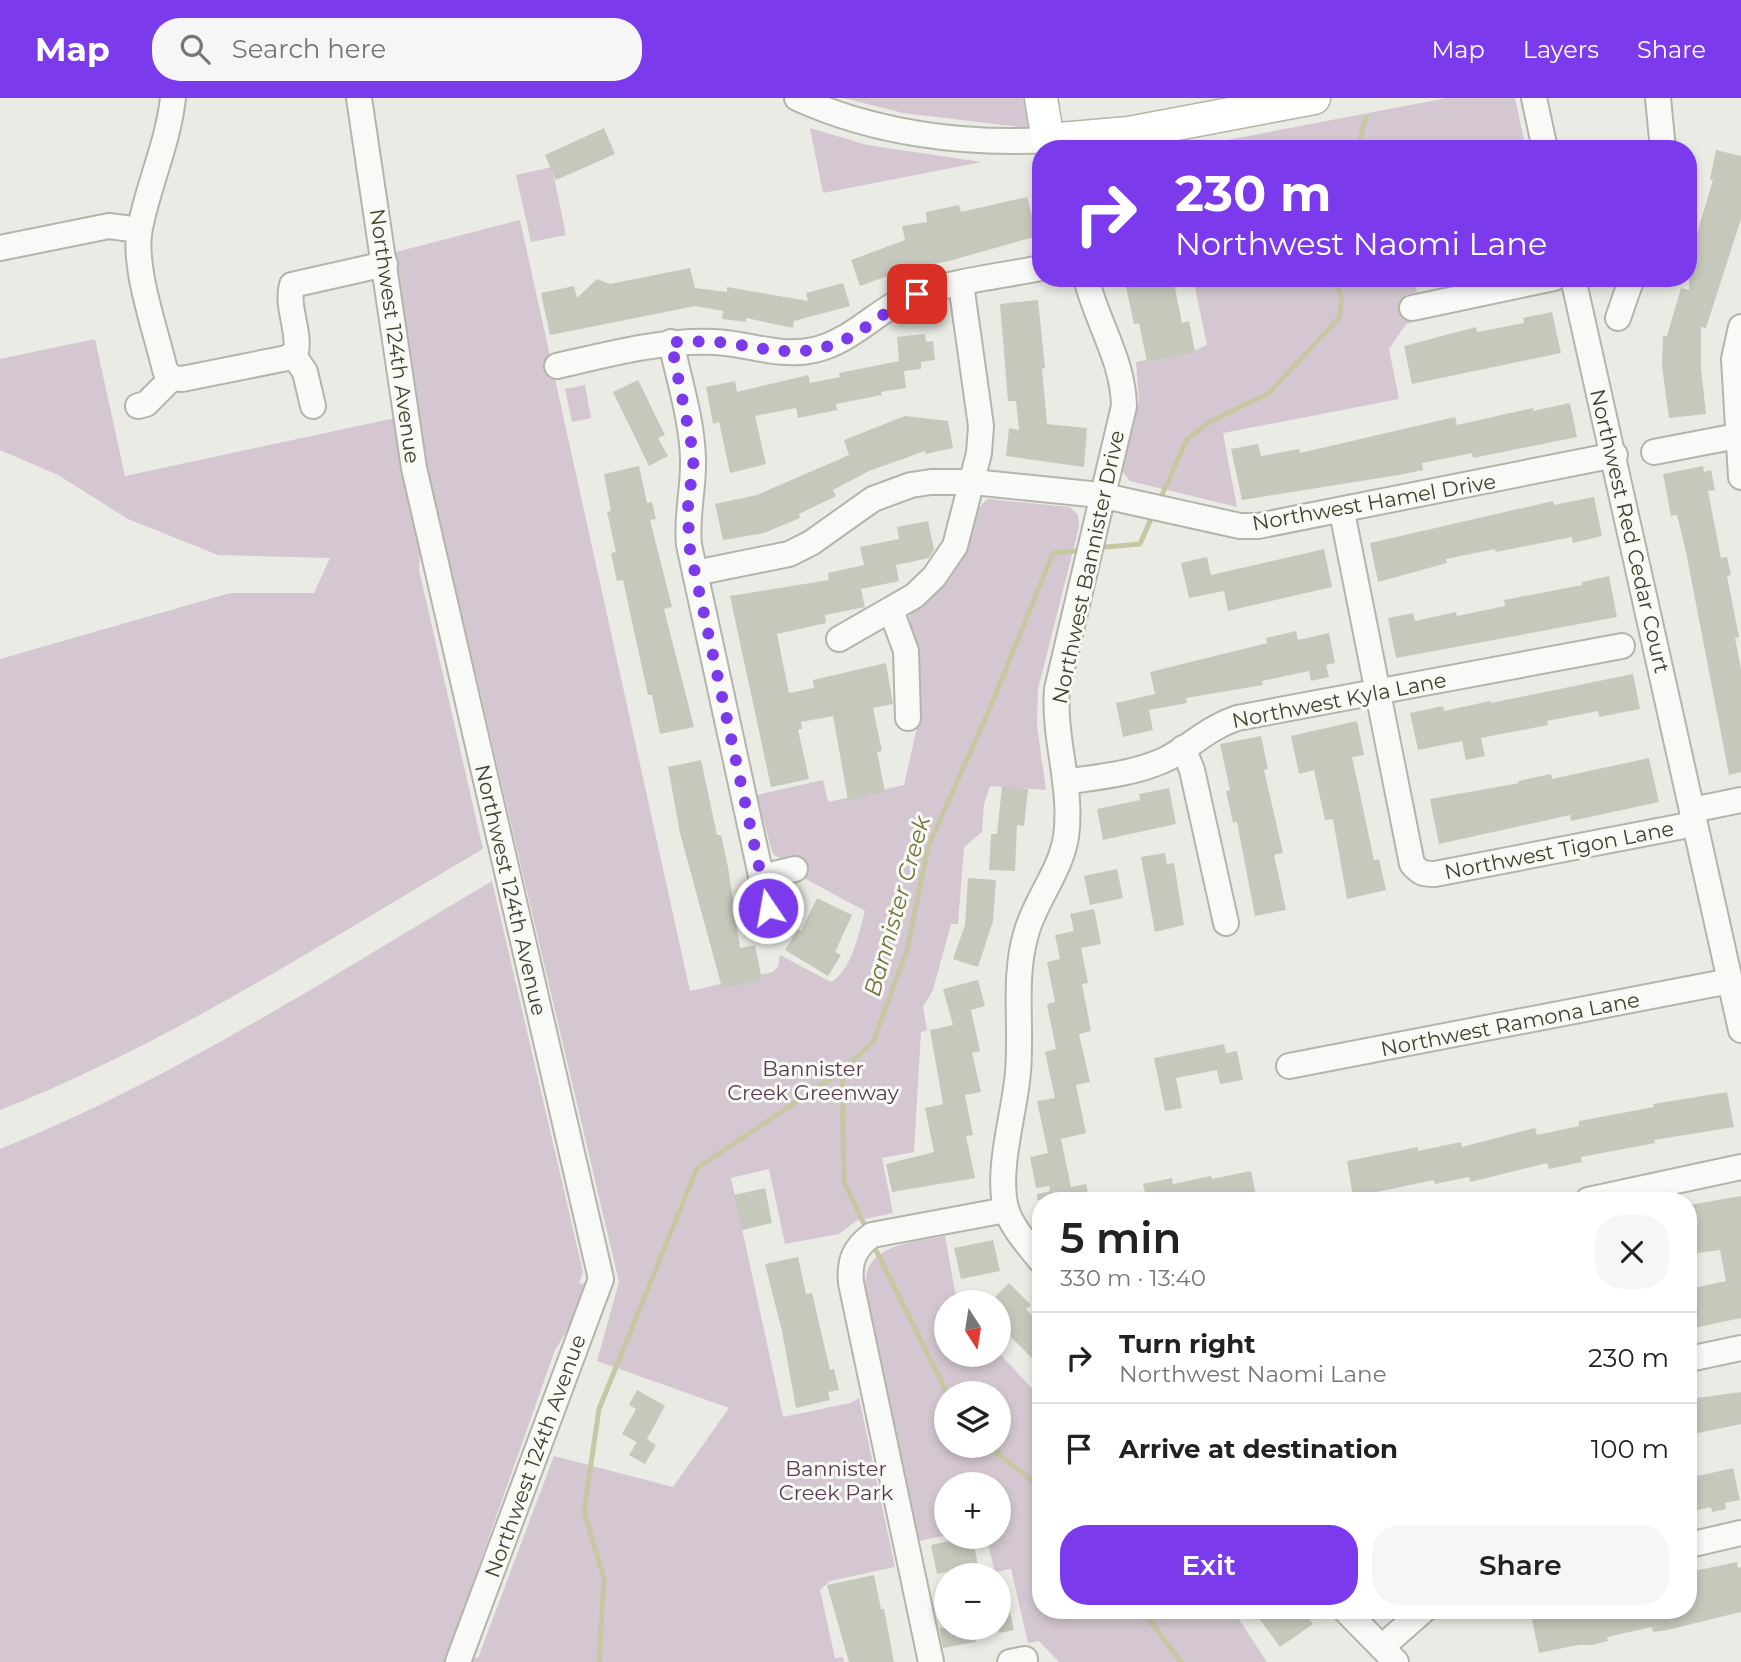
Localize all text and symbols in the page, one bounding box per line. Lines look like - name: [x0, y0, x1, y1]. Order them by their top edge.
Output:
- search box: [152, 18, 642, 81]
- text: Map: [35, 29, 110, 69]
- icon: search: [176, 30, 214, 68]
- text: Search here: [232, 33, 386, 65]
- text: Map: [1431, 35, 1485, 64]
- text: Layers: [1523, 35, 1599, 64]
- text: Share: [1637, 35, 1706, 64]
- text: 230 m: [1175, 164, 1331, 223]
- icon: right: [1060, 168, 1151, 259]
- street label: Northwest 124th Avenue: [365, 207, 425, 465]
- text: Northwest Naomi Lane: [1175, 224, 1547, 263]
- pin: [887, 264, 947, 324]
- icon: arrive: [898, 275, 936, 313]
- street label: Northwest Red Cedar Court: [1585, 387, 1675, 675]
- street label: Northwest Bannister Drive: [1047, 428, 1129, 706]
- street label: Northwest Hamel Drive: [1250, 468, 1498, 536]
- street label: Northwest Kyla Lane: [1230, 667, 1448, 733]
- street label: Northwest 124th Avenue: [470, 762, 552, 1018]
- water label: Bannister Creek: [858, 811, 937, 999]
- street label: Northwest Tigon Lane: [1442, 815, 1676, 885]
- position arrow: [731, 871, 805, 945]
- street label: Northwest Ramona Lane: [1378, 987, 1642, 1061]
- park label: Bannister Creek Greenway: [727, 1056, 899, 1105]
- text: 5 min: [1060, 1212, 1181, 1264]
- button: close: [1595, 1215, 1669, 1289]
- text: 330 m · 13:40: [1060, 1264, 1206, 1292]
- north arrow: [934, 1290, 1012, 1367]
- map controls: [934, 1290, 1011, 1640]
- text: Turn right: [1119, 1328, 1255, 1360]
- street label: Northwest 124th Avenue: [479, 1331, 591, 1581]
- icon: right: [1060, 1339, 1098, 1377]
- text: 230 m: [1588, 1342, 1669, 1374]
- text: Northwest Naomi Lane: [1119, 1360, 1387, 1388]
- button: layers: [934, 1381, 1011, 1458]
- icon: arrive: [1060, 1430, 1098, 1468]
- text: Arrive at destination: [1119, 1433, 1398, 1465]
- text: 100 m: [1591, 1433, 1669, 1465]
- park label: Bannister Creek Park: [779, 1456, 894, 1505]
- button: +: [934, 1472, 1011, 1549]
- button: Exit: [1060, 1525, 1358, 1605]
- button: Share: [1372, 1525, 1669, 1605]
- button: −: [934, 1563, 1011, 1640]

